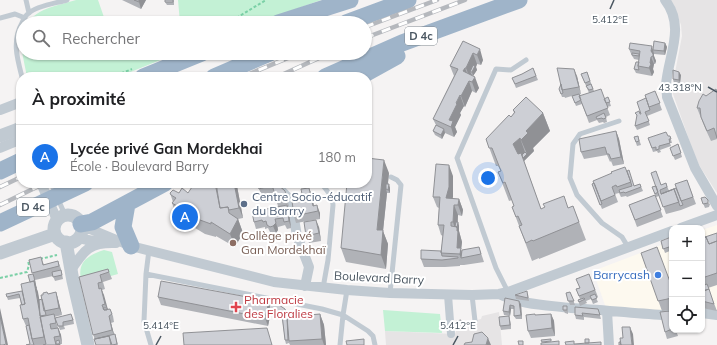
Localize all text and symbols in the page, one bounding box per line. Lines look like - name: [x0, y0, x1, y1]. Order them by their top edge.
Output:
- text: 5.412°E: [592, 13, 628, 26]
- search box: [16, 16, 372, 60]
- icon: search: [30, 27, 52, 49]
- road number: D 4c: [405, 27, 437, 45]
- text: Rechercher: [62, 29, 140, 48]
- text: 43.318°N: [658, 81, 702, 94]
- text: À proximité: [32, 88, 126, 109]
- text: Lycée privé Gan Mordekhai: [70, 139, 262, 158]
- text: A: [40, 149, 50, 165]
- text: 180 m: [318, 149, 356, 165]
- text: École · Boulevard Barry: [70, 158, 209, 174]
- your location: [478, 168, 498, 188]
- place label: Centre Socio-éducatif du Barrry: [252, 189, 373, 218]
- road number: D 4c: [17, 198, 49, 216]
- marker: Centre Socio-éducatif du Barrry: [239, 199, 249, 209]
- pin: A: [172, 202, 198, 232]
- map controls: [669, 225, 705, 333]
- button: +: [669, 225, 705, 261]
- place label: Collège privé Gan Mordekhaï: [241, 228, 326, 257]
- marker: Collège privé Gan Mordekhaï: [228, 238, 238, 248]
- button: −: [669, 261, 705, 297]
- place label: Barrycash: [593, 267, 650, 282]
- street label: Boulevard Barry: [334, 268, 425, 287]
- marker: Barrycash: [653, 270, 663, 280]
- place label: Pharmacie des Floralies: [244, 292, 313, 321]
- button: locate: [669, 297, 705, 333]
- marker: Pharmacie des Floralies: [231, 302, 241, 312]
- text: 5.414°E: [143, 319, 179, 332]
- text: 5.412°E: [440, 319, 476, 332]

